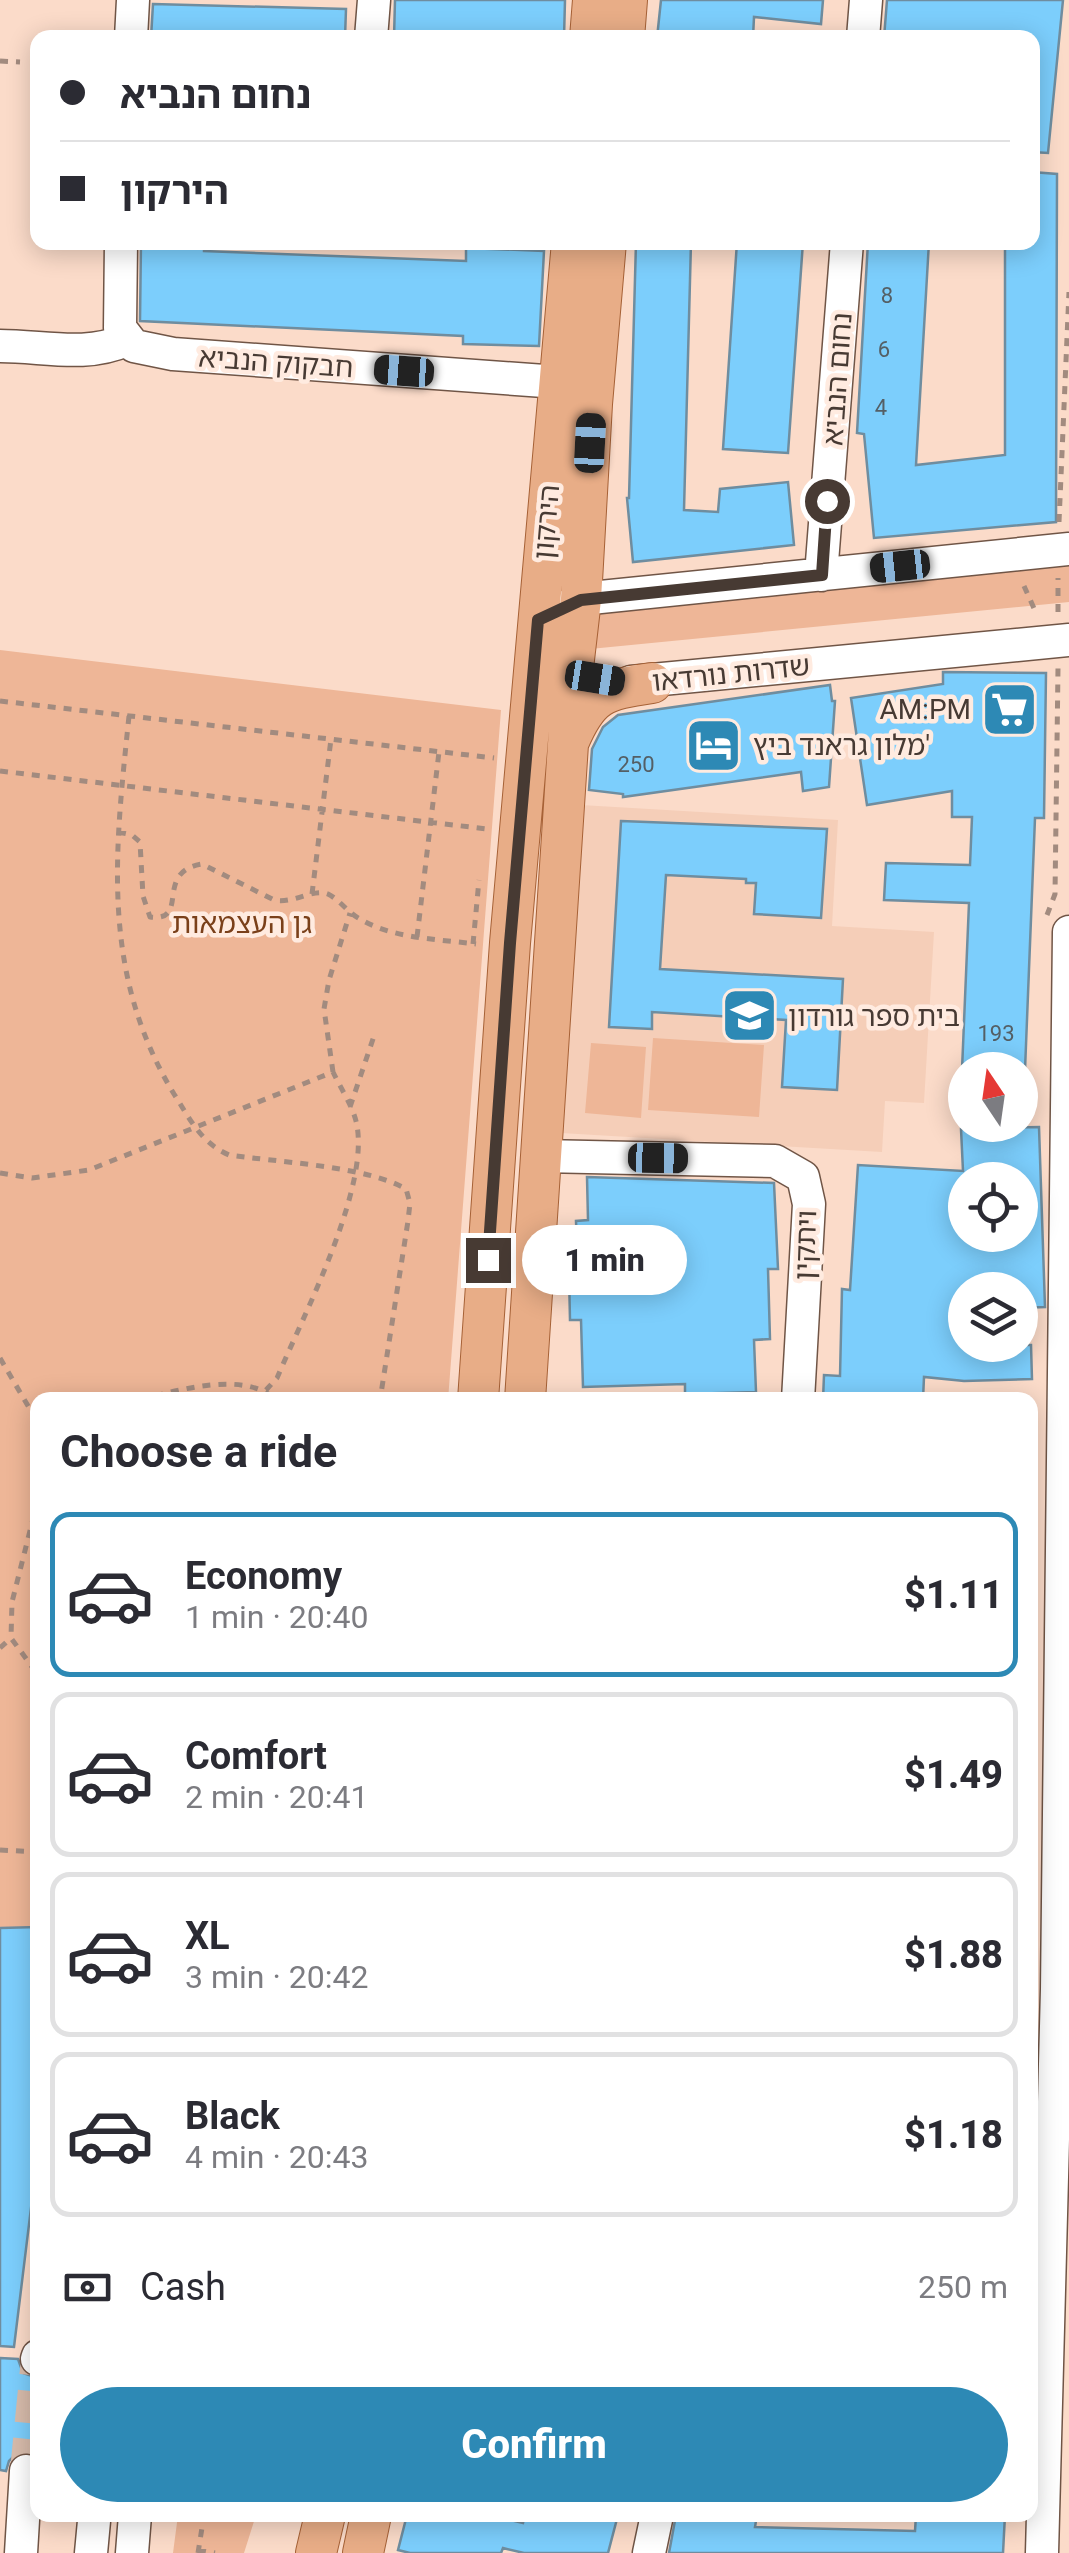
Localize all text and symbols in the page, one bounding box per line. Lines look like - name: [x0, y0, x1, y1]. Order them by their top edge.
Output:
- text: נחום הנביא: [120, 73, 311, 117]
- text: הירקון: [120, 169, 229, 213]
- house number: 8: [881, 283, 893, 308]
- street label: נחום הנביא: [816, 311, 859, 447]
- house number: 6: [878, 337, 890, 362]
- street label: חבקוק הנביא: [197, 341, 355, 384]
- car: [373, 354, 435, 388]
- house number: 4: [875, 395, 887, 420]
- car: [573, 412, 607, 474]
- route start: [805, 479, 850, 524]
- street label: הירקון: [527, 483, 566, 561]
- car: [869, 548, 931, 584]
- street label: שדרות נורדאו: [651, 649, 812, 698]
- car: [563, 658, 627, 698]
- supermarket icon: AM:PM: [980, 679, 1040, 739]
- place label: AM:PM: [879, 693, 971, 726]
- hotel icon: מלון גראנד ביץ': [684, 715, 744, 775]
- place label: מלון גראנד ביץ': [753, 729, 930, 762]
- house number: 250: [617, 752, 655, 777]
- park label: גן העצמאות: [172, 907, 312, 940]
- school or university icon: בית ספר גורדון: [719, 986, 779, 1046]
- place label: בית ספר גורדון: [788, 1000, 960, 1033]
- house number: 193: [977, 1021, 1015, 1046]
- north arrow: [948, 1052, 1038, 1142]
- map controls: [948, 1052, 1038, 1362]
- car: [628, 1142, 688, 1174]
- button: locate: [948, 1162, 1038, 1252]
- street label: ויתקין: [788, 1209, 823, 1281]
- callout: 1 min: [523, 1225, 688, 1295]
- route end: [466, 1238, 511, 1283]
- text: 1 min: [564, 1241, 645, 1279]
- button: layers: [948, 1272, 1038, 1362]
- text: Choose a ride: [60, 1425, 337, 1478]
- icon: car: [65, 1550, 155, 1640]
- text: Economy: [185, 1554, 342, 1598]
- text: $1.11: [904, 1573, 1003, 1617]
- text: 1 min · 20:40: [185, 1598, 368, 1636]
- icon: car: [65, 1730, 155, 1820]
- text: Comfort: [185, 1734, 327, 1778]
- text: $1.49: [904, 1753, 1003, 1797]
- text: 2 min · 20:41: [185, 1778, 368, 1816]
- icon: car: [65, 1910, 155, 2000]
- text: XL: [185, 1914, 230, 1958]
- text: $1.88: [904, 1933, 1003, 1977]
- text: 3 min · 20:42: [185, 1958, 368, 1996]
- icon: car: [65, 2090, 155, 2180]
- text: Black: [185, 2094, 280, 2138]
- text: $1.18: [904, 2113, 1003, 2157]
- text: 4 min · 20:43: [185, 2138, 368, 2176]
- icon: cash: [60, 2260, 115, 2315]
- text: Cash: [140, 2265, 226, 2309]
- text: 250 m: [918, 2268, 1008, 2306]
- button: Confirm: [60, 2387, 1008, 2502]

